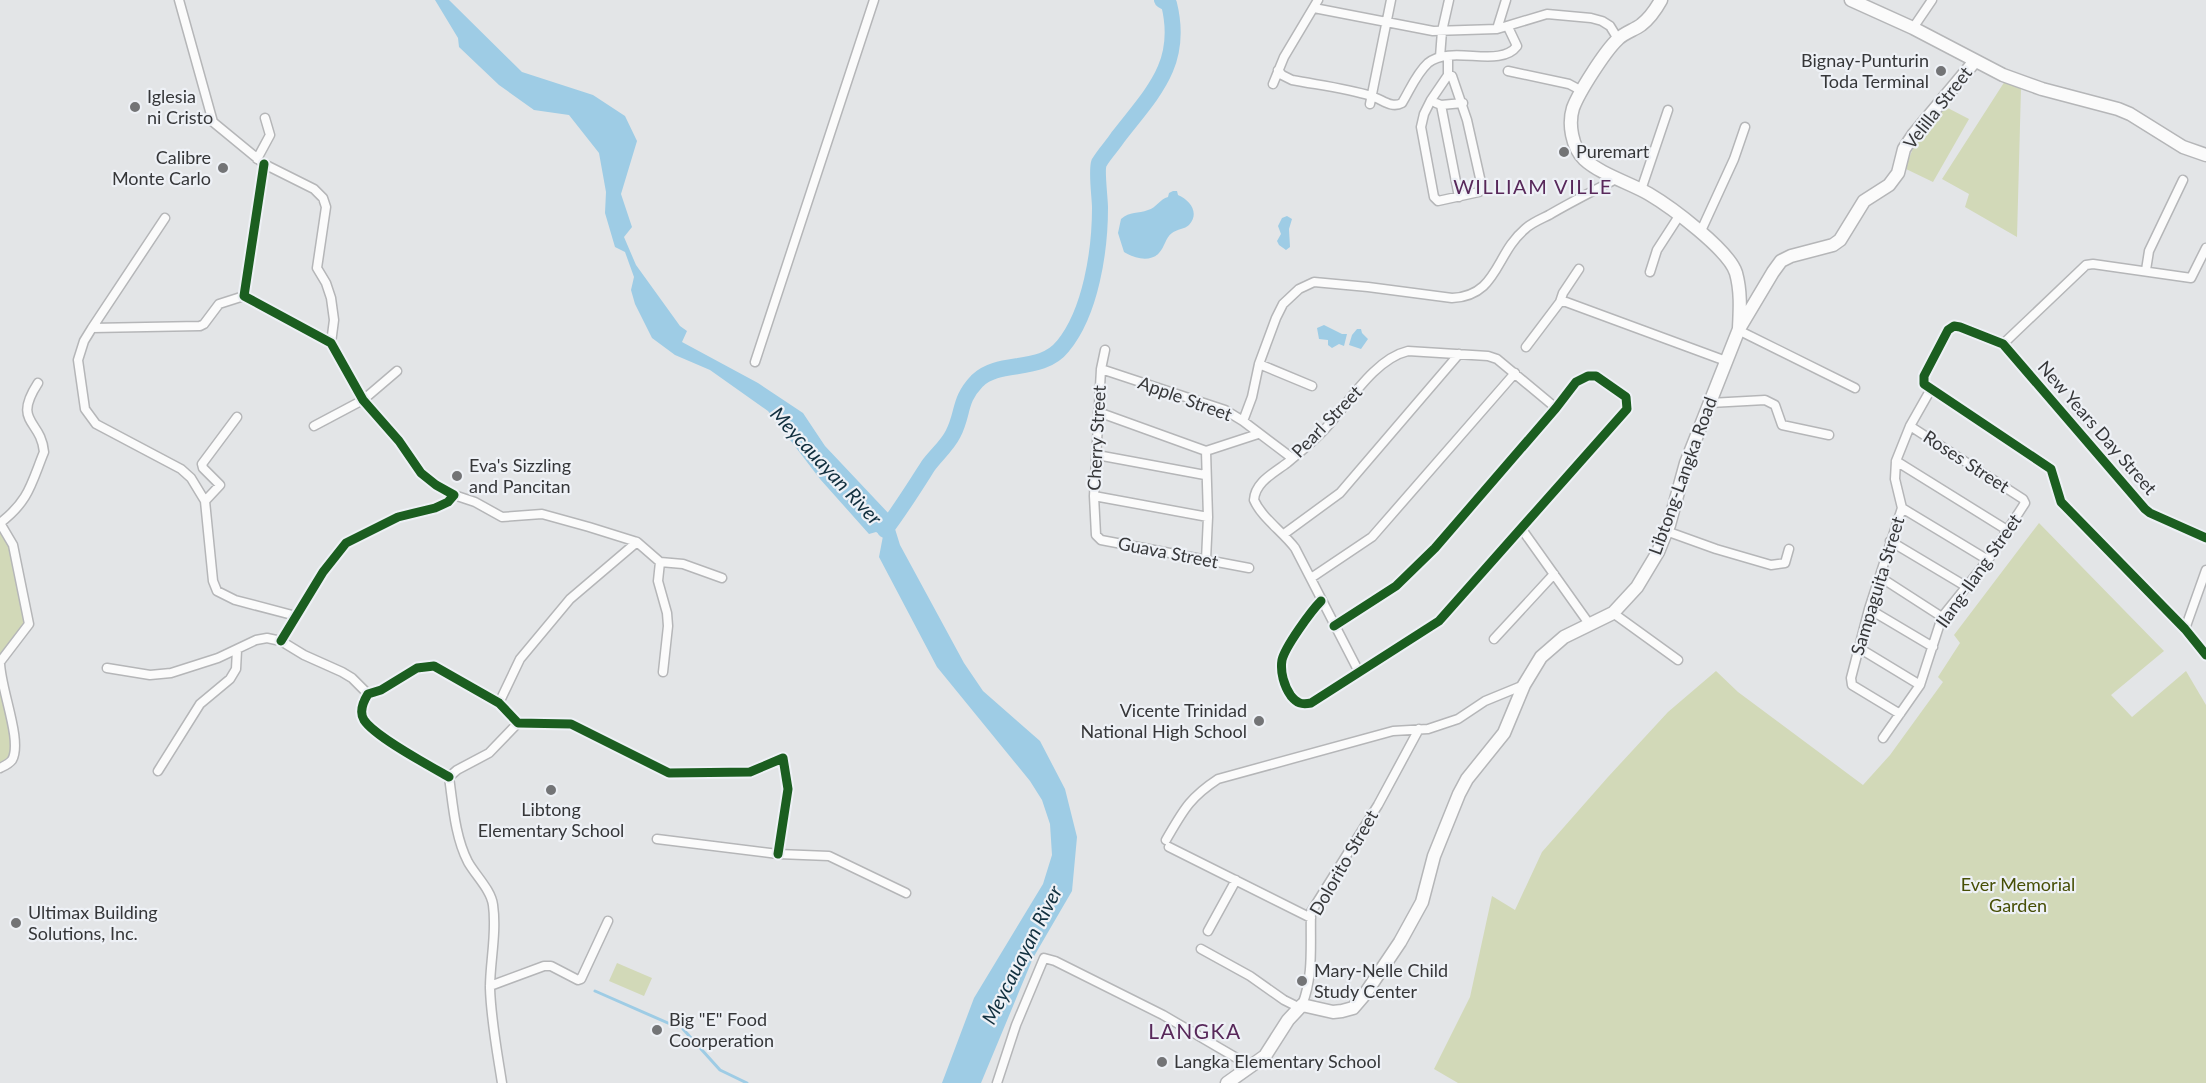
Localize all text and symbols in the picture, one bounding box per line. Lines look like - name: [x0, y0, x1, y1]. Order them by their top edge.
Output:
- place label: Bignay-Punturin Toda Terminal: [1801, 49, 1929, 92]
- street label: Velilla Street: [1898, 61, 1976, 153]
- marker: Bignay-Punturin Toda Terminal: [1934, 64, 1948, 78]
- place label: Iglesia ni Cristo: [147, 85, 213, 128]
- marker: Iglesia ni Cristo: [128, 100, 142, 114]
- place label: Puremart: [1576, 140, 1650, 162]
- marker: Puremart: [1557, 145, 1571, 159]
- place label: Calibre Monte Carlo: [112, 146, 211, 189]
- marker: Calibre Monte Carlo: [216, 161, 230, 175]
- district label: WILLIAM VILLE: [1453, 174, 1613, 198]
- street label: New Years Day Street: [2034, 356, 2162, 499]
- street label: Apple Street: [1135, 371, 1236, 425]
- street label: Pearl Street: [1287, 380, 1366, 462]
- street label: Cherry Street: [1082, 384, 1110, 491]
- street label: Libtong-Langka Road: [1643, 394, 1721, 558]
- water label: Meycauayan River: [766, 401, 888, 530]
- street label: Roses Street: [1919, 425, 2014, 497]
- place label: Eva's Sizzling and Pancitan: [469, 454, 571, 497]
- marker: Eva's Sizzling and Pancitan: [450, 469, 464, 483]
- street label: Ilang-Ilang Street: [1931, 509, 2026, 631]
- street label: Sampaguita Street: [1846, 513, 1909, 658]
- street label: Guava Street: [1116, 532, 1221, 573]
- place label: Vicente Trinidad National High School: [1081, 699, 1247, 742]
- marker: Vicente Trinidad National High School: [1252, 714, 1266, 728]
- marker: Libtong Elementary School: [544, 783, 558, 797]
- place label: Libtong Elementary School: [478, 798, 624, 841]
- street label: Dolorito Street: [1304, 806, 1382, 919]
- park label: Ever Memorial Garden: [1961, 873, 2075, 916]
- water label: Meycauayan River: [976, 880, 1067, 1028]
- place label: Ultimax Building Solutions, Inc.: [28, 901, 158, 944]
- marker: Ultimax Building Solutions, Inc.: [9, 916, 23, 930]
- place label: Mary-Nelle Child Study Center: [1314, 959, 1448, 1002]
- marker: Mary-Nelle Child Study Center: [1295, 974, 1309, 988]
- place label: Big "E" Food Coorperation: [669, 1008, 774, 1051]
- district label: LANGKA: [1148, 1018, 1242, 1043]
- marker: Big "E" Food Coorperation: [650, 1023, 664, 1037]
- place label: Langka Elementary School: [1174, 1050, 1381, 1072]
- marker: Langka Elementary School: [1155, 1055, 1169, 1069]

